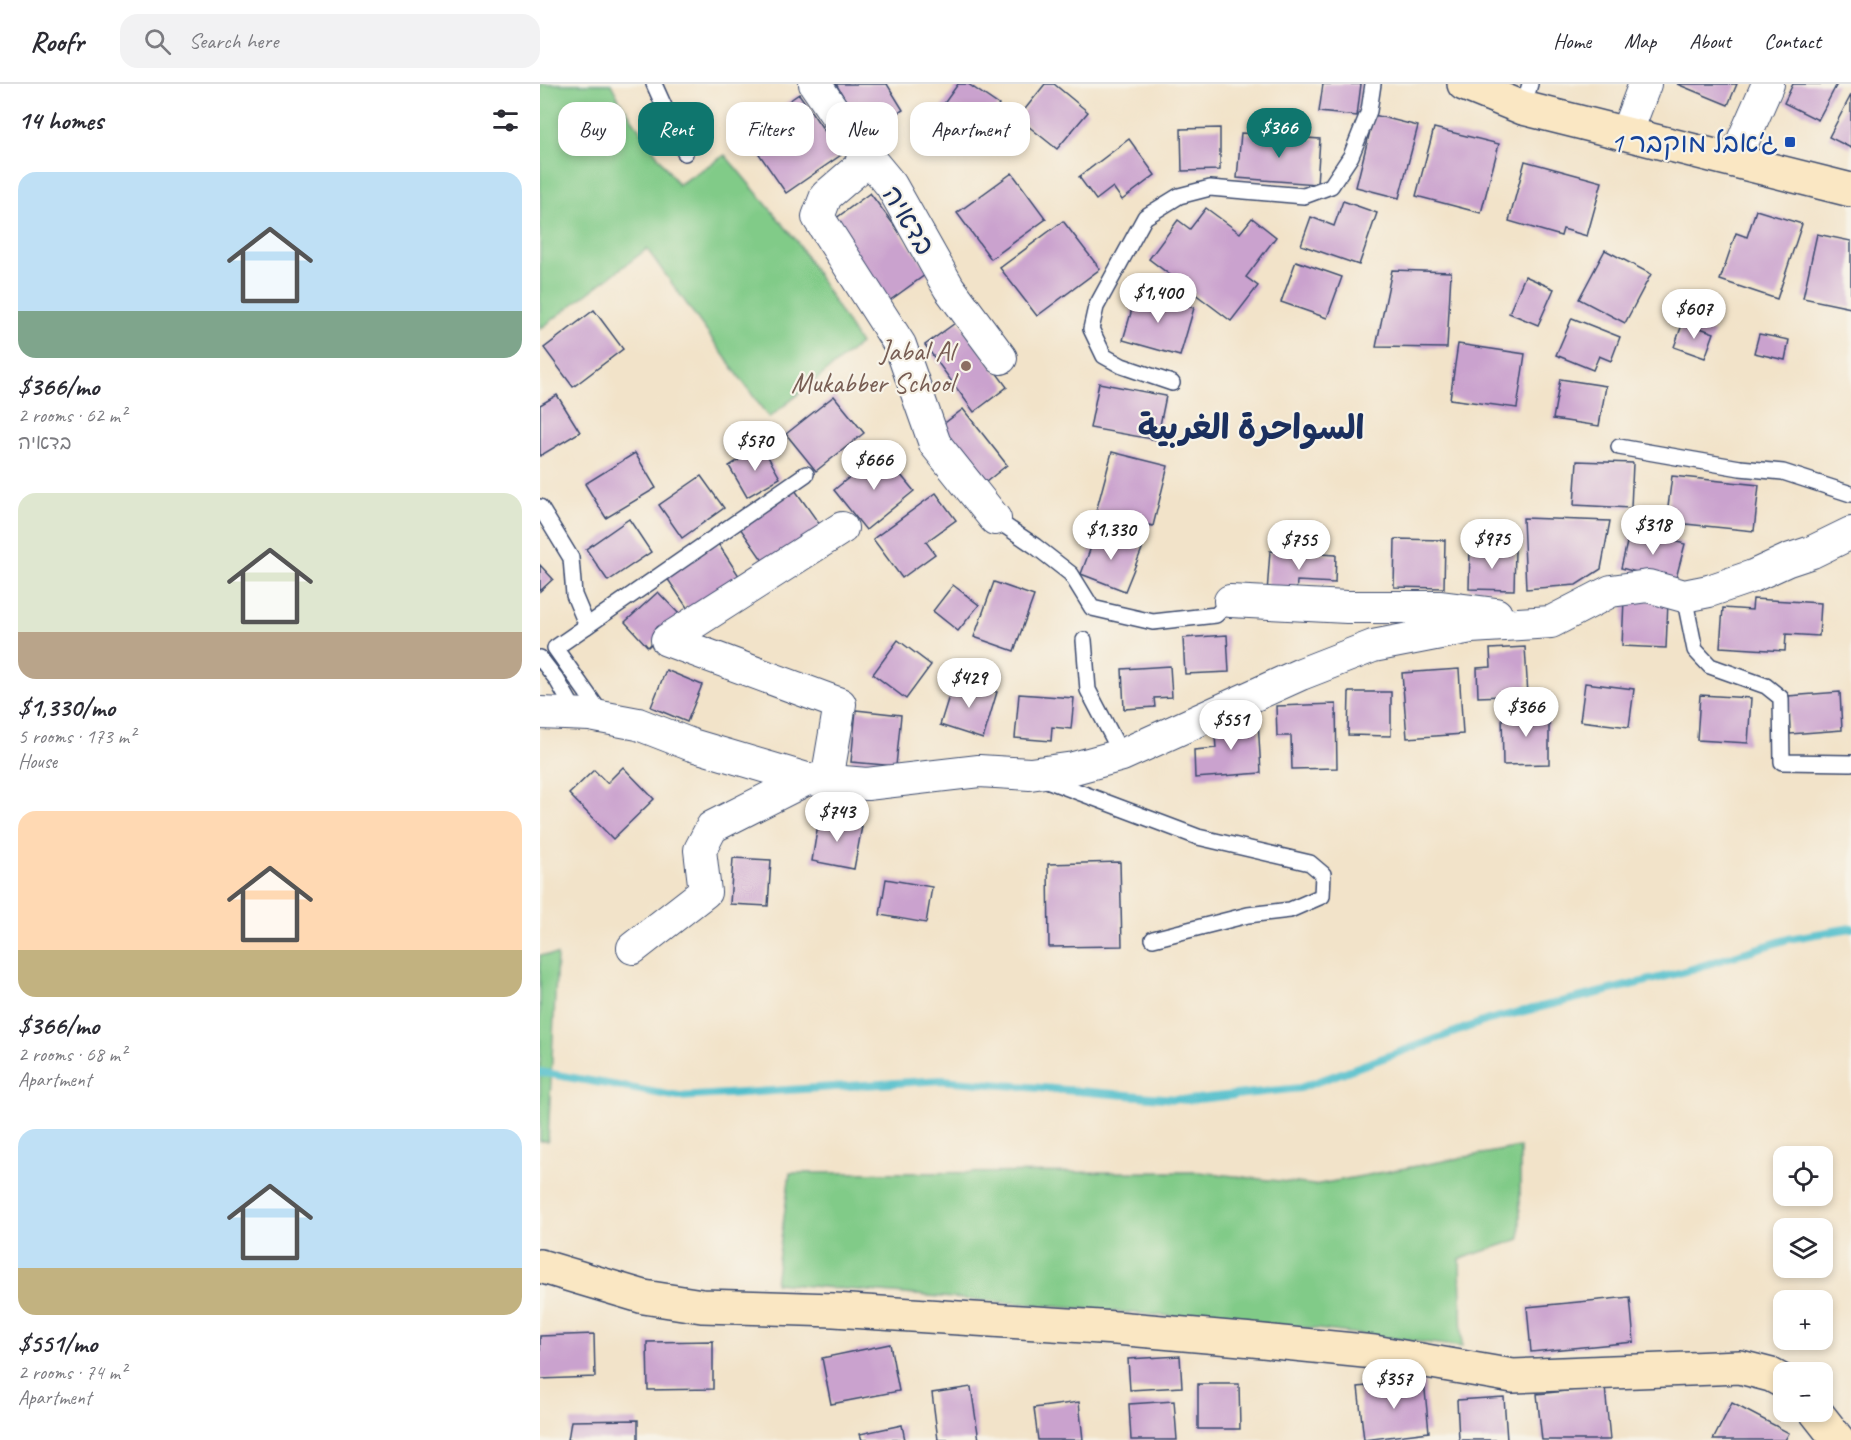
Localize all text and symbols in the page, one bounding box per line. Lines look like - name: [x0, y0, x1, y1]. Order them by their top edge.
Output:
- search box: [120, 14, 540, 68]
- text: Roofr: [30, 24, 84, 59]
- icon: search: [141, 25, 174, 58]
- text: Search here: [189, 27, 278, 55]
- text: Home: [1553, 28, 1591, 54]
- text: Map: [1624, 28, 1656, 54]
- text: About: [1689, 28, 1731, 54]
- text: Contact: [1764, 28, 1821, 54]
- chip: Buy: [558, 102, 626, 156]
- chip: Rent: [638, 102, 714, 156]
- chip: Filters: [726, 102, 814, 156]
- chip: New: [826, 102, 898, 156]
- chip: Apartment: [910, 102, 1030, 156]
- text: 14 homes: [18, 104, 103, 137]
- icon: filters: [489, 104, 522, 137]
- pin: $366: [1243, 108, 1315, 159]
- text: $366: [1261, 115, 1297, 140]
- place label: ג׳אבל מוקבר 1: [1610, 125, 1778, 160]
- marker: ג׳אבל מוקבר 1: [1783, 135, 1797, 149]
- street label: בדאיה: [875, 179, 943, 261]
- icon: home: [216, 211, 324, 319]
- pin: $1,400: [1109, 273, 1207, 324]
- text: $1,400: [1134, 280, 1182, 305]
- pin: $607: [1658, 289, 1730, 340]
- text: $607: [1676, 296, 1712, 321]
- place label: Jabal Al Mukabber School: [791, 333, 959, 400]
- marker: Jabal Al Mukabber School: [959, 359, 973, 373]
- text: $366/mo: [18, 370, 99, 403]
- text: 2 rooms · 62 m²: [18, 403, 126, 428]
- district label: السواحرة الغربية: [1138, 406, 1364, 449]
- pin: $570: [719, 421, 791, 472]
- text: $570: [737, 428, 773, 453]
- text: בדאיה: [18, 430, 72, 455]
- pin: $666: [838, 440, 910, 491]
- text: $666: [855, 447, 893, 472]
- pin: $318: [1617, 505, 1689, 556]
- pin: $1,330: [1062, 510, 1160, 561]
- text: $318: [1635, 512, 1671, 537]
- text: $1,330: [1087, 517, 1135, 542]
- pin: $975: [1456, 519, 1528, 570]
- pin: $755: [1263, 520, 1335, 571]
- text: $975: [1474, 526, 1510, 551]
- text: $755: [1281, 527, 1317, 552]
- icon: home: [216, 532, 324, 640]
- pin: $429: [933, 658, 1005, 709]
- text: $429: [951, 665, 987, 690]
- pin: $366: [1490, 687, 1562, 738]
- text: $1,330/mo: [18, 691, 115, 724]
- text: $366: [1508, 694, 1544, 719]
- pin: $551: [1195, 700, 1267, 751]
- text: $551: [1213, 707, 1249, 732]
- text: 5 rooms · 173 m²: [18, 724, 135, 749]
- text: House: [18, 749, 57, 774]
- pin: $743: [801, 792, 873, 843]
- text: $743: [819, 799, 855, 824]
- icon: home: [216, 850, 324, 958]
- text: $366/mo: [18, 1009, 99, 1042]
- text: 2 rooms · 68 m²: [18, 1042, 126, 1067]
- text: Apartment: [18, 1067, 91, 1092]
- map controls: [1773, 1146, 1833, 1422]
- button: locate: [1773, 1146, 1833, 1206]
- icon: home: [216, 1168, 324, 1276]
- button: layers: [1773, 1218, 1833, 1278]
- button: +: [1773, 1290, 1833, 1350]
- text: $551/mo: [18, 1327, 97, 1360]
- pin: $357: [1358, 1359, 1430, 1410]
- text: 2 rooms · 74 m²: [18, 1360, 126, 1385]
- button: −: [1773, 1362, 1833, 1422]
- text: $357: [1376, 1366, 1412, 1391]
- text: Apartment: [18, 1385, 91, 1410]

